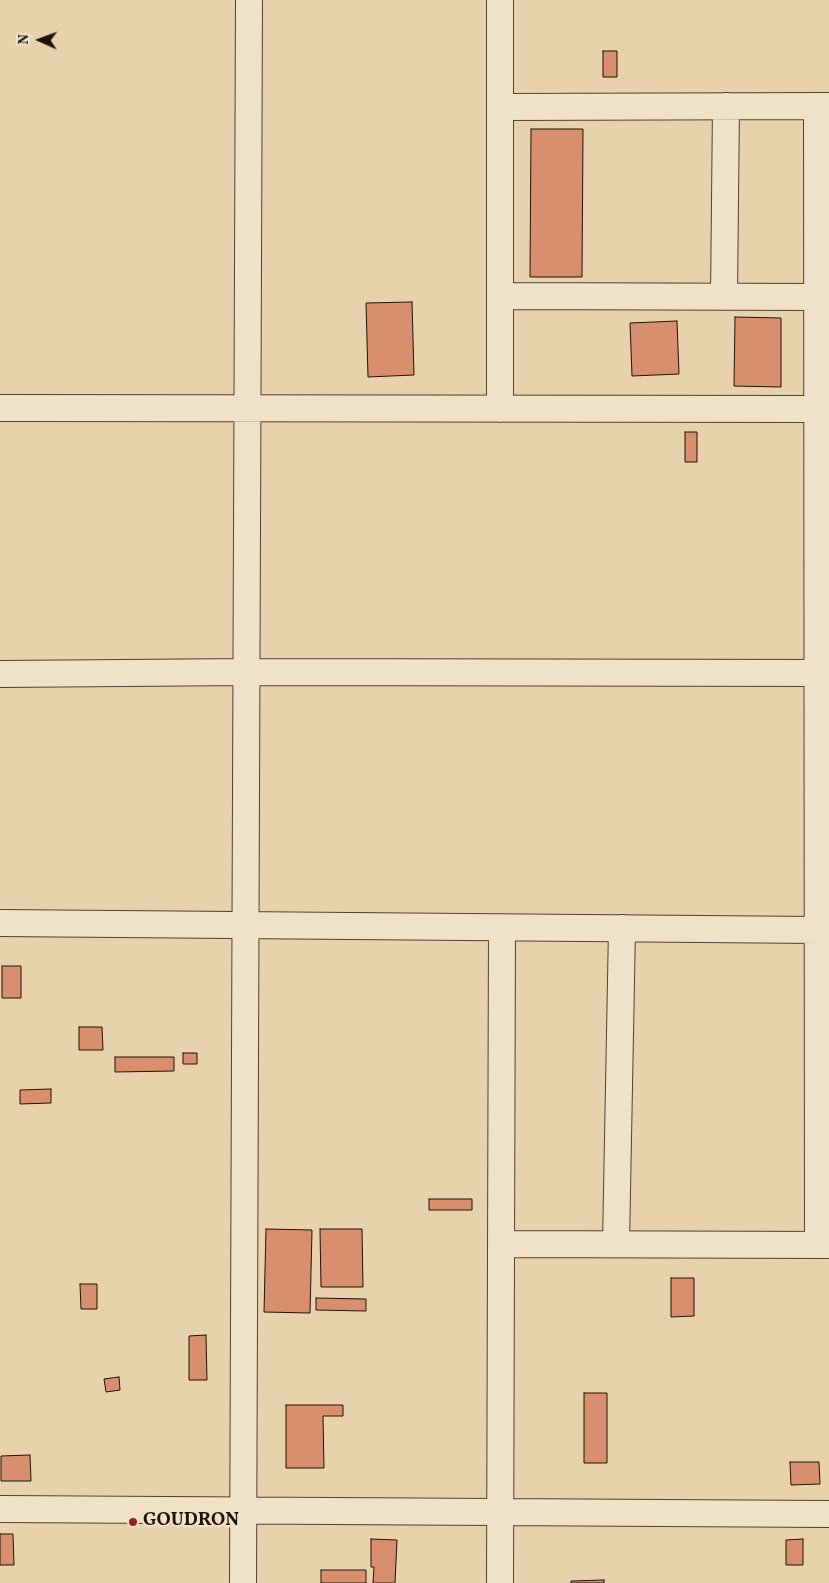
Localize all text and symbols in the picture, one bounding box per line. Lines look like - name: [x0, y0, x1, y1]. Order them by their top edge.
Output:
- north arrow: [15, 15, 65, 65]
- text: N: [15, 34, 34, 45]
- place label: GOUDRON: [143, 1511, 239, 1533]
- marker: GOUDRON: [127, 1516, 139, 1528]

